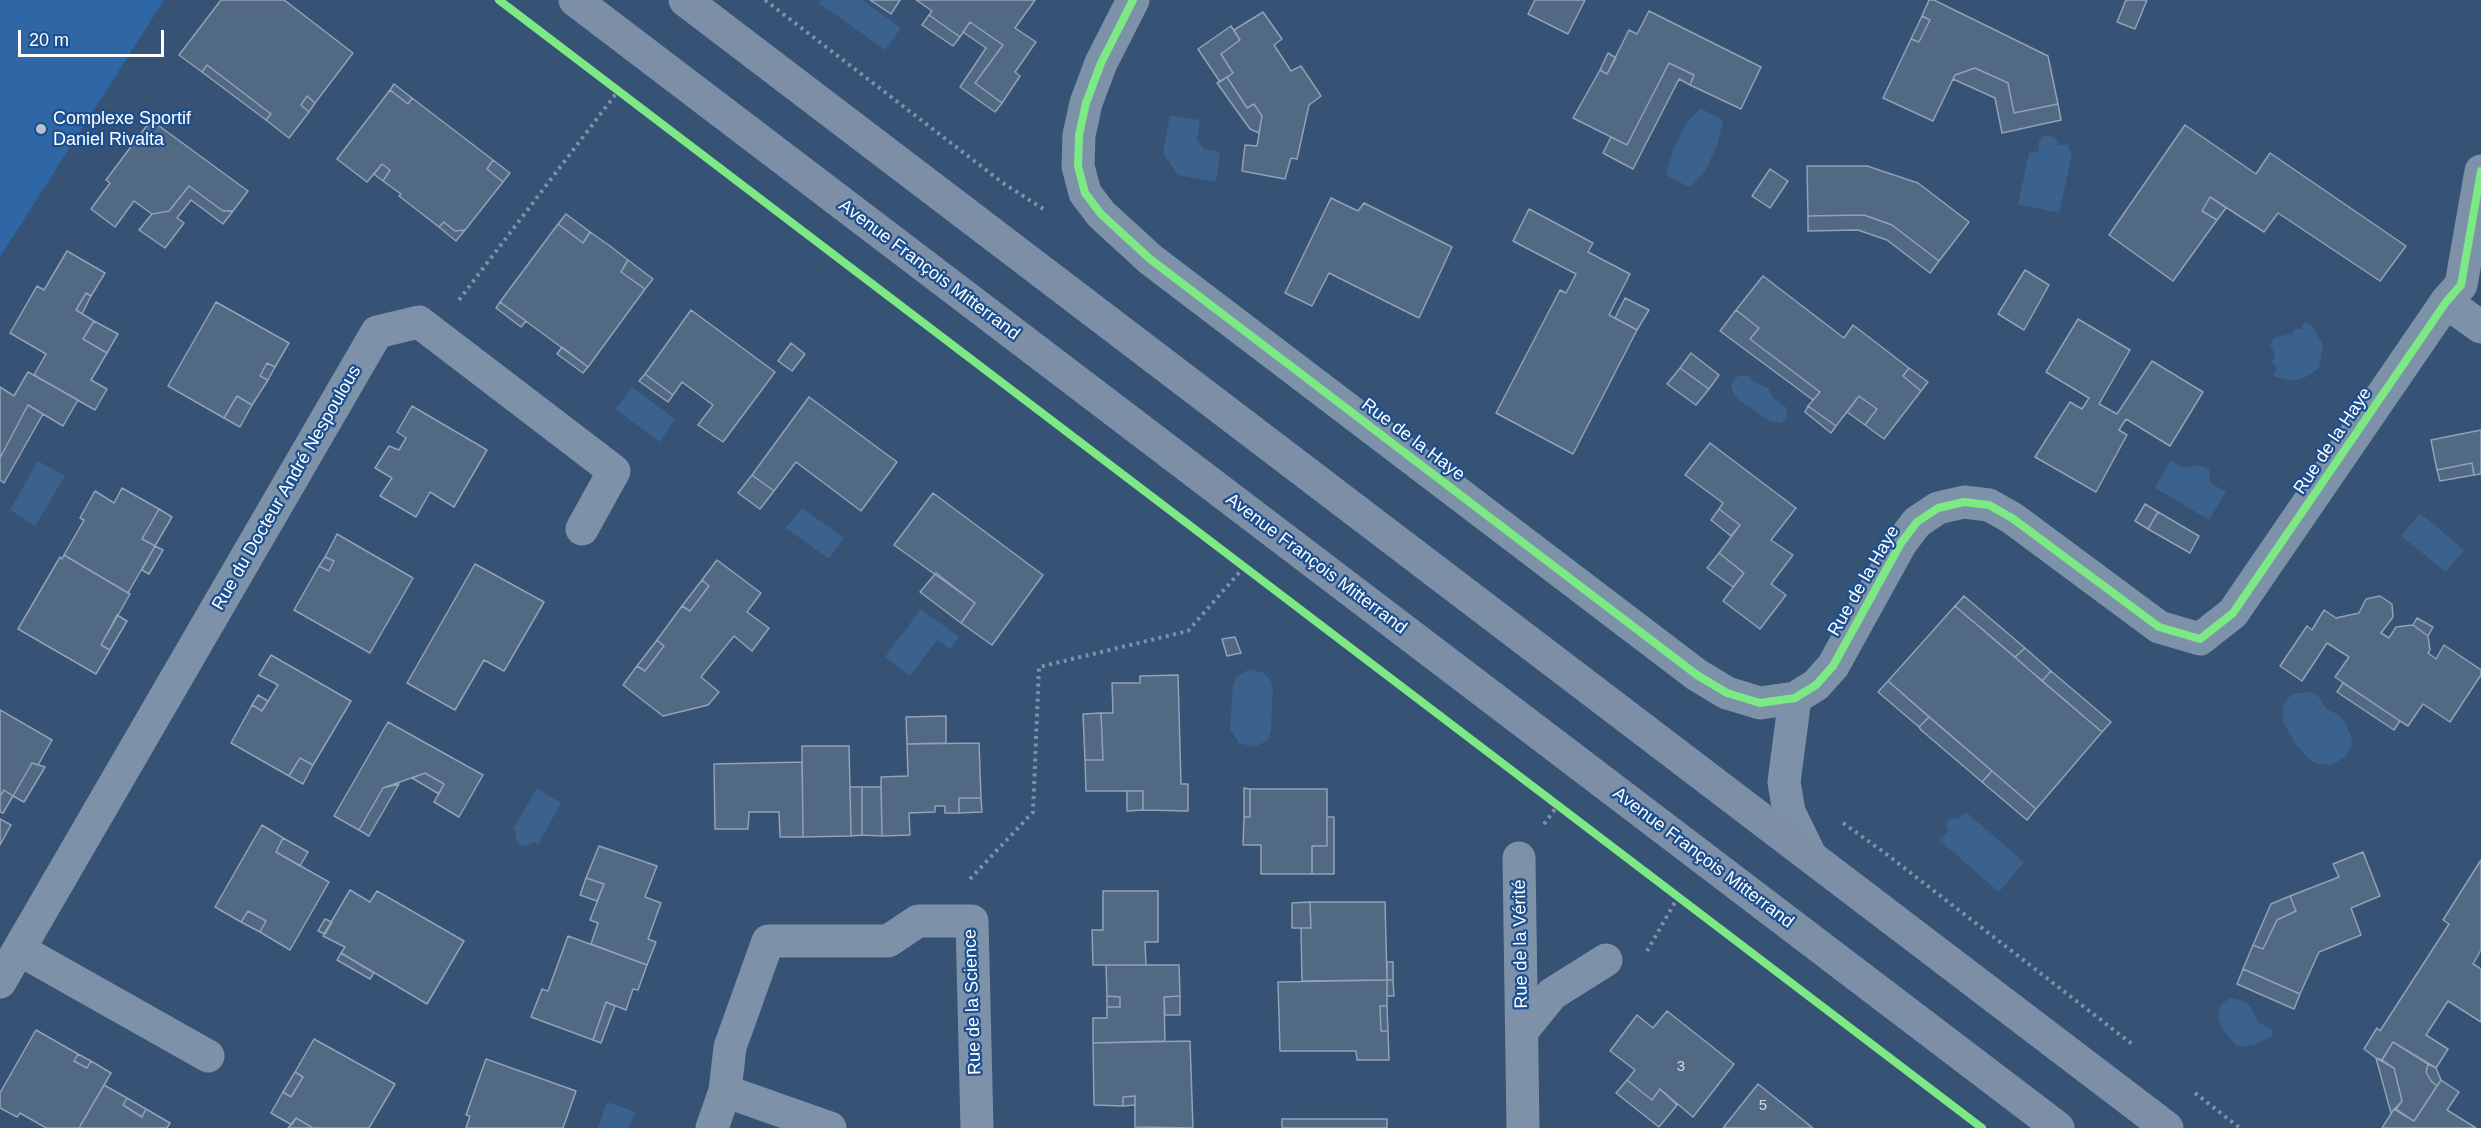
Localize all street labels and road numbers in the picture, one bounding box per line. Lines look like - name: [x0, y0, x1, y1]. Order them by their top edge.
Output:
- street label: Avenue François Mitterrand: [834, 195, 1024, 345]
- street label: Rue du Docteur André Nespoulous: [208, 362, 366, 614]
- street label: Rue de la Haye: [2289, 384, 2377, 498]
- street label: Rue de la Haye: [1357, 394, 1469, 486]
- street label: Avenue François Mitterrand: [1221, 489, 1411, 639]
- street label: Rue de la Haye: [1824, 522, 1904, 640]
- street label: Avenue François Mitterrand: [1608, 783, 1798, 933]
- street label: Rue de la Vérité: [1509, 879, 1533, 1009]
- street label: Rue de la Science: [960, 929, 986, 1075]

